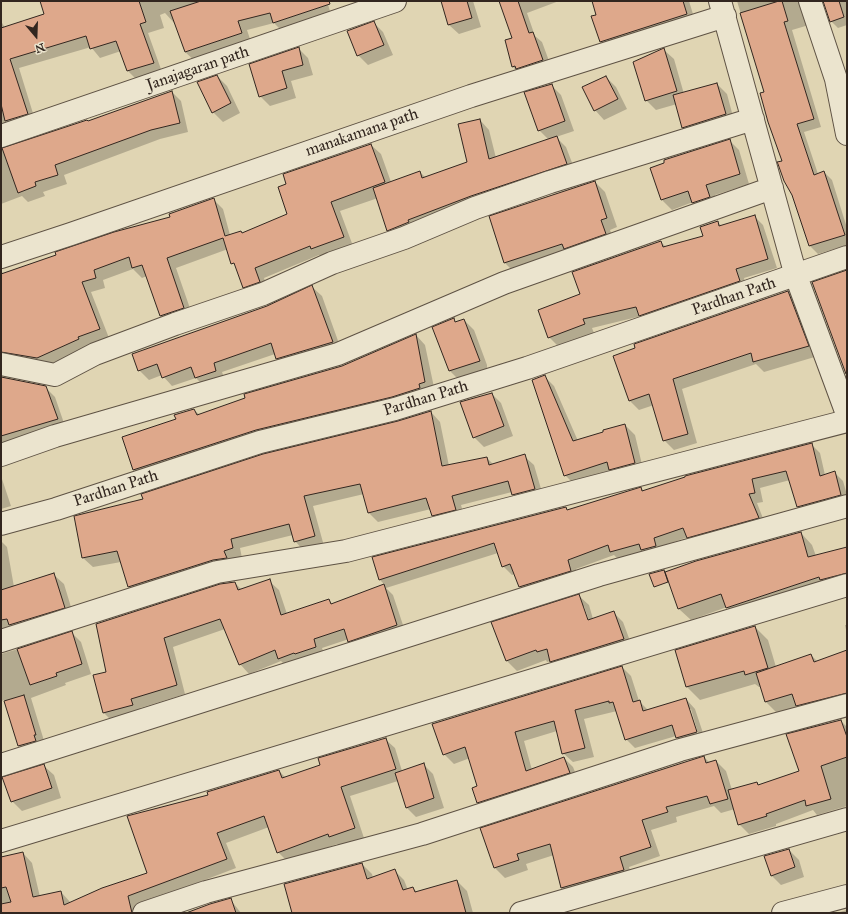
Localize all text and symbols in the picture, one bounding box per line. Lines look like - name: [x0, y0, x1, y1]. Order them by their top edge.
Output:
- north arrow: [16, 16, 56, 56]
- text: N: [34, 40, 47, 55]
- street label: Janajagaran path: [144, 42, 252, 96]
- street label: manakamana path: [303, 105, 421, 161]
- street label: Pardhan Path: [690, 274, 778, 320]
- street label: Pardhan Path: [381, 377, 471, 421]
- street label: Pardhan Path: [71, 466, 161, 512]

